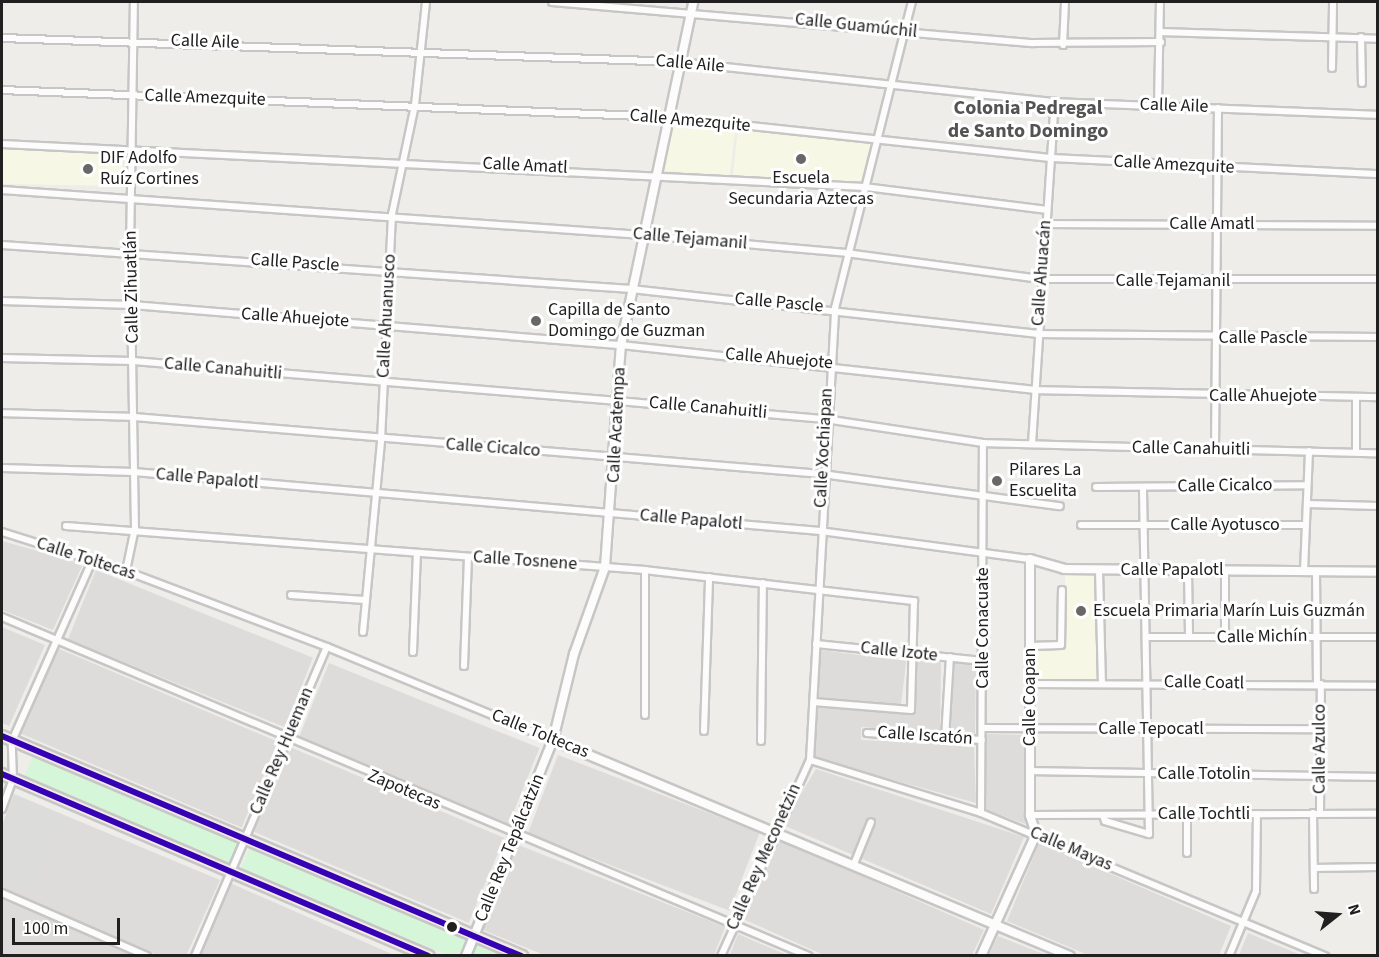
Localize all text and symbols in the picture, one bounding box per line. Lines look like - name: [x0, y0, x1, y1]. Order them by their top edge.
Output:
- street label: Calle Guamúchil: [794, 9, 918, 43]
- street label: Calle Aile: [170, 30, 240, 54]
- street label: Calle Aile: [655, 50, 725, 78]
- street label: Calle Amezquite: [144, 85, 266, 111]
- street label: Calle Aile: [1139, 94, 1209, 118]
- district label: Colonia Pedregal de Santo Domingo: [948, 97, 1108, 144]
- street label: Calle Amezquite: [629, 105, 751, 137]
- place label: DIF Adolfo Ruíz Cortines: [100, 148, 199, 190]
- street label: Calle Amezquite: [1113, 151, 1235, 179]
- marker: Escuela Secundaria Aztecas: [794, 152, 808, 166]
- street label: Calle Amatl: [482, 153, 568, 179]
- marker: DIF Adolfo Ruíz Cortines: [81, 162, 95, 176]
- place label: Escuela Secundaria Aztecas: [728, 168, 874, 210]
- street label: Calle Amatl: [1169, 213, 1255, 235]
- street label: Calle Ahuacán: [1028, 219, 1056, 327]
- street label: Calle Tejamanil: [632, 223, 748, 255]
- street label: Calle Zihuatlán: [120, 230, 144, 344]
- street label: Calle Pascle: [250, 249, 340, 277]
- street label: Calle Ahuanusco: [373, 253, 401, 379]
- street label: Calle Tejamanil: [1116, 270, 1230, 292]
- street label: Calle Pascle: [734, 288, 824, 318]
- place label: Capilla de Santo Domingo de Guzman: [548, 300, 705, 342]
- street label: Calle Ahuejote: [240, 303, 350, 333]
- marker: Capilla de Santo Domingo de Guzman: [529, 314, 543, 328]
- street label: Calle Pascle: [1219, 327, 1307, 349]
- street label: Calle Ahuejote: [724, 344, 834, 374]
- street label: Calle Canahuitli: [163, 353, 283, 385]
- street label: Calle Acatempa: [603, 366, 631, 484]
- street label: Calle Ahuejote: [1209, 385, 1317, 407]
- street label: Calle Xochiapan: [810, 387, 838, 509]
- street label: Calle Canahuitli: [648, 392, 768, 424]
- street label: Calle Cicalco: [445, 434, 541, 462]
- street label: Calle Canahuitli: [1132, 437, 1250, 461]
- place label: Pilares La Escuelita: [1009, 460, 1081, 502]
- street label: Calle Papalotl: [155, 464, 259, 494]
- marker: Pilares La Escuelita: [990, 474, 1004, 488]
- street label: Calle Cicalco: [1177, 474, 1273, 498]
- street label: Calle Papalotl: [639, 505, 743, 535]
- street label: Calle Ayotusco: [1170, 514, 1280, 536]
- street label: Calle Toltecas: [34, 533, 138, 585]
- street label: Calle Tosnene: [472, 547, 578, 575]
- street label: Calle Papalotl: [1120, 559, 1224, 581]
- street label: Calle Conacuate: [972, 567, 994, 689]
- place label: Escuela Primaria Marín Luis Guzmán: [1093, 600, 1365, 622]
- marker: Escuela Primaria Marín Luis Guzmán: [1074, 604, 1088, 618]
- street label: Calle Michín: [1216, 625, 1308, 649]
- street label: Calle Izote: [859, 637, 939, 667]
- street label: Calle Coapan: [1019, 648, 1041, 746]
- street label: Calle Coatl: [1164, 672, 1244, 694]
- street label: Calle Rey Hueman: [245, 684, 319, 818]
- street label: Calle Azulco: [1309, 704, 1331, 794]
- street label: Calle Toltecas: [488, 705, 592, 763]
- street label: Calle Tepocatl: [1098, 718, 1204, 740]
- street label: Calle Iscatón: [877, 722, 973, 750]
- street label: Calle Totolin: [1157, 763, 1251, 785]
- street label: Zapotecas: [364, 765, 444, 815]
- street label: Calle Rey Tepálcatzin: [470, 771, 550, 925]
- street label: Calle Rey Meconetzin: [722, 780, 806, 934]
- street label: Calle Tochtli: [1158, 803, 1250, 825]
- street label: Calle Mayas: [1026, 822, 1116, 876]
- north arrow: [1307, 885, 1367, 945]
- text: N: [1342, 901, 1366, 918]
- scale bar: [15, 906, 123, 944]
- text: 100 m: [23, 916, 68, 941]
- unlabelled marker: [446, 921, 458, 933]

